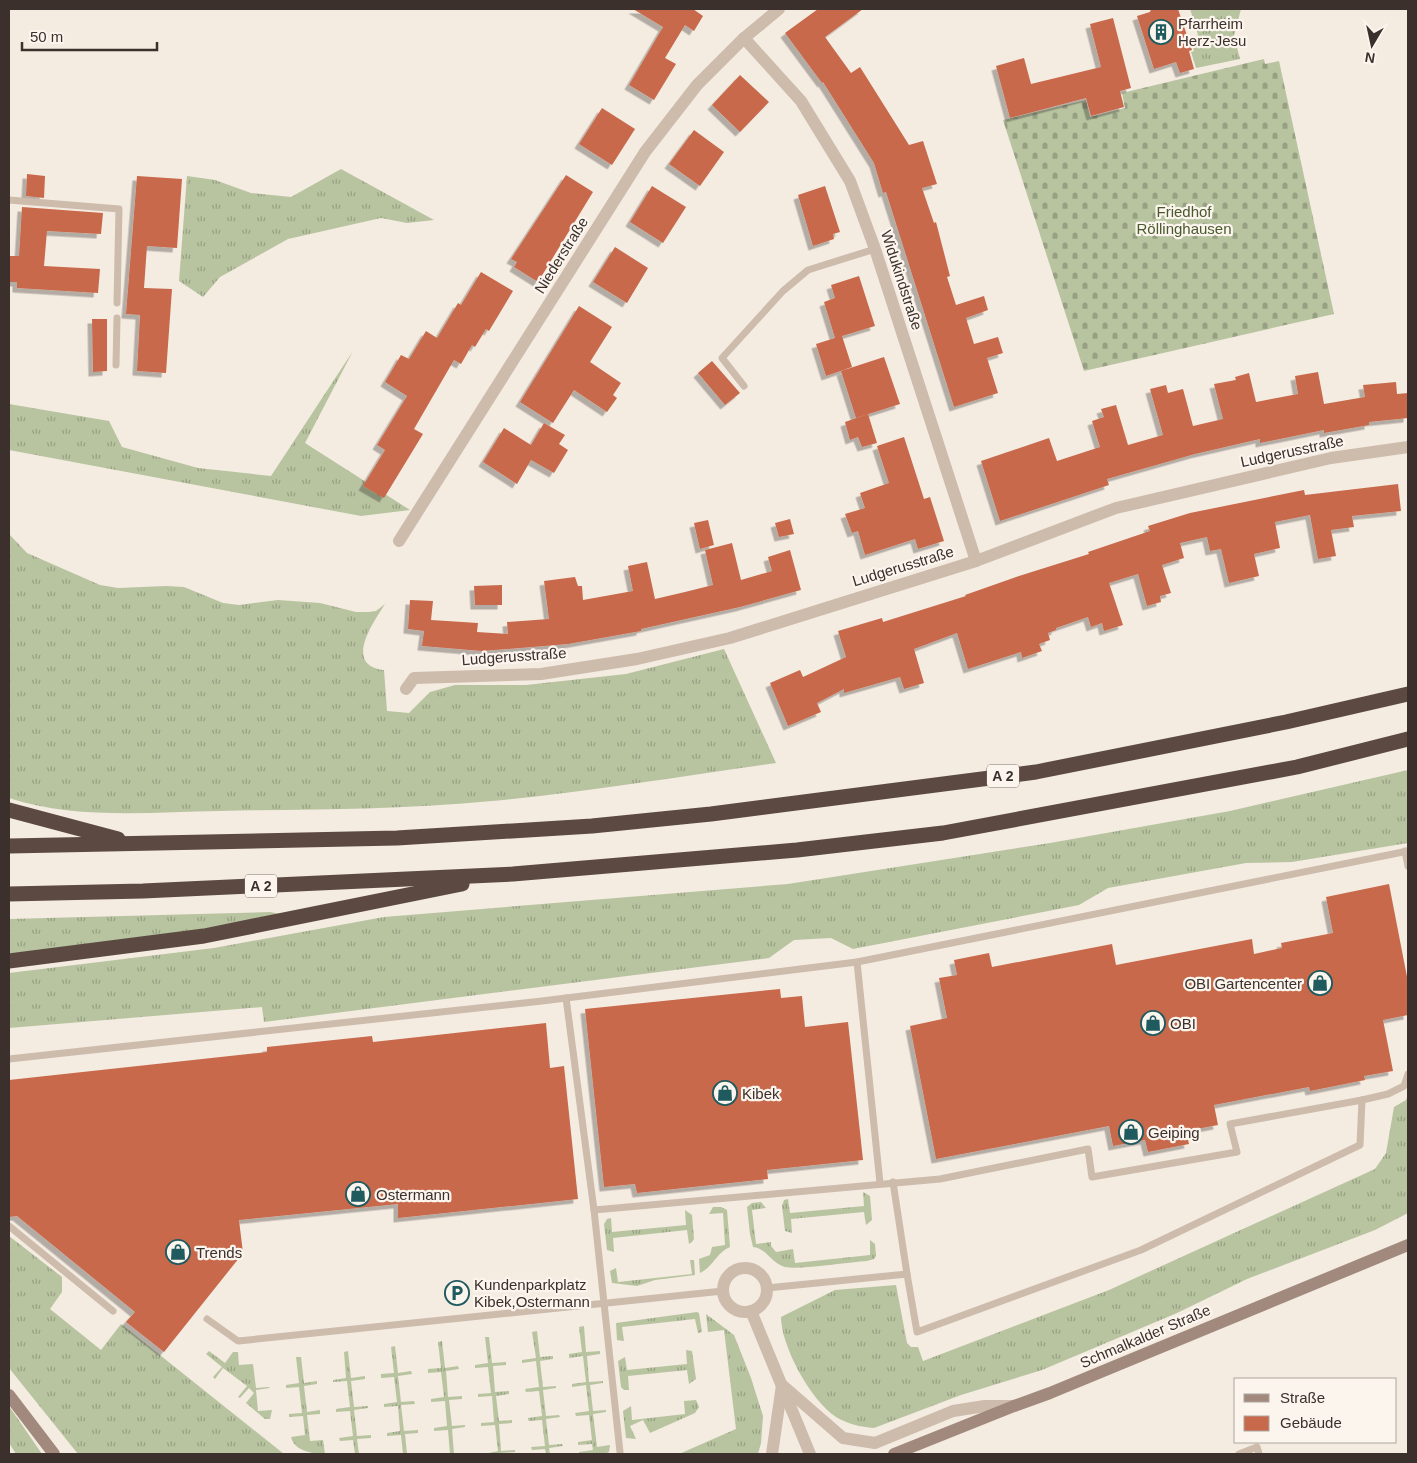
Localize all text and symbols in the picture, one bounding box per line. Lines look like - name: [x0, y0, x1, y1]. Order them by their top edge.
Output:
- place label: Pfarrheim Herz-Jesu: [1178, 15, 1246, 49]
- building icon: Pfarrheim Herz-Jesu: [1148, 19, 1174, 45]
- scale bar: [22, 20, 158, 52]
- north arrow: [1347, 20, 1397, 70]
- text: 50 m: [30, 28, 63, 45]
- text: N: [1364, 49, 1376, 67]
- park label: Friedhof Röllinghausen: [1136, 203, 1232, 237]
- street label: Niederstraße: [531, 214, 591, 296]
- street label: Widukindstraße: [878, 228, 926, 332]
- street label: Ludgerusstraße: [1239, 432, 1345, 470]
- street label: Ludgerusstraße: [850, 543, 956, 589]
- street label: Ludgerusstraße: [461, 644, 567, 668]
- road number: A 2: [987, 764, 1019, 788]
- road number: A 2: [245, 874, 277, 898]
- shop icon: OBI Gartencenter: [1307, 970, 1333, 996]
- place label: OBI Gartencenter: [1184, 975, 1302, 992]
- shop icon: OBI: [1140, 1010, 1166, 1036]
- place label: OBI: [1170, 1015, 1196, 1032]
- shop icon: Kibek: [712, 1080, 738, 1106]
- place label: Kibek: [742, 1085, 780, 1102]
- shop icon: Geiping: [1118, 1119, 1144, 1145]
- place label: Geiping: [1148, 1124, 1200, 1141]
- shop icon: Ostermann: [345, 1181, 371, 1207]
- place label: Ostermann: [376, 1186, 450, 1203]
- shop icon: Trends: [165, 1239, 191, 1265]
- place label: Trends: [196, 1244, 242, 1261]
- place label: Kundenparkplatz Kibek,Ostermann: [474, 1276, 590, 1310]
- parking icon: Kundenparkplatz Kibek,Ostermann: [444, 1280, 470, 1306]
- street label: Schmalkalder Straße: [1077, 1301, 1213, 1371]
- legend: [1234, 1378, 1397, 1443]
- text: Straße: [1280, 1389, 1325, 1406]
- text: Gebäude: [1280, 1414, 1342, 1431]

